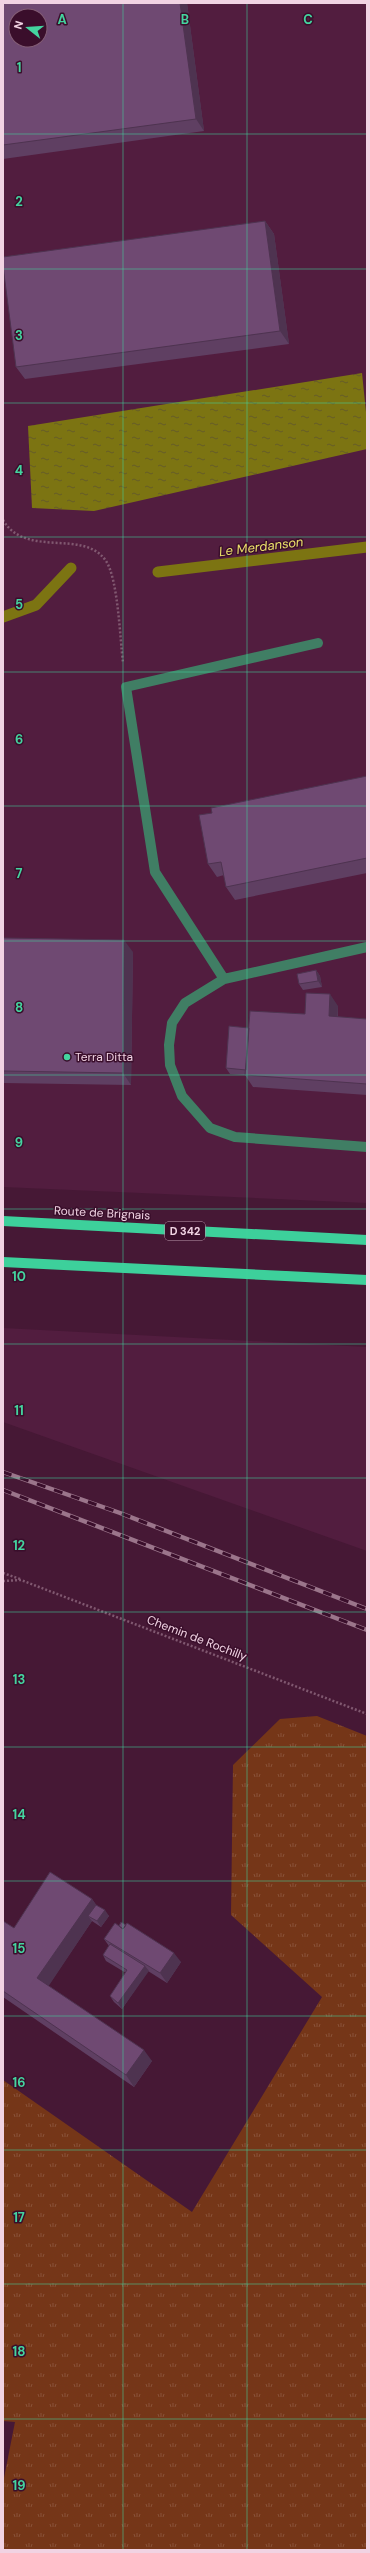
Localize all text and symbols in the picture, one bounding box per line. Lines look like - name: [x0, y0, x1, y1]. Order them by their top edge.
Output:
- north arrow: [8, 8, 48, 48]
- text: A: [57, 11, 67, 28]
- text: B: [181, 11, 189, 28]
- text: C: [303, 11, 313, 28]
- text: N: [11, 19, 26, 31]
- text: 1: [17, 59, 21, 76]
- text: 2: [15, 193, 23, 210]
- text: 3: [15, 327, 23, 344]
- text: 4: [15, 462, 23, 479]
- water label: Le Merdanson: [218, 533, 304, 560]
- text: 5: [15, 596, 23, 613]
- text: 6: [15, 731, 23, 748]
- text: 7: [16, 865, 23, 882]
- text: 8: [15, 999, 23, 1016]
- place label: Terra Ditta: [75, 1049, 133, 1065]
- marker: Terra Ditta: [62, 1052, 72, 1062]
- text: 9: [15, 1134, 23, 1151]
- street label: Route de Brignais: [53, 1202, 151, 1224]
- road number: D 342: [165, 1222, 205, 1240]
- text: 10: [12, 1268, 26, 1285]
- text: 11: [14, 1402, 24, 1419]
- text: 12: [13, 1537, 25, 1554]
- street label: Chemin de Rochilly: [145, 1612, 250, 1665]
- text: 13: [13, 1671, 25, 1688]
- text: 14: [12, 1806, 26, 1823]
- text: 15: [13, 1940, 25, 1957]
- text: 16: [13, 2074, 25, 2091]
- text: 17: [13, 2209, 25, 2226]
- text: 18: [13, 2343, 25, 2360]
- text: 19: [13, 2477, 26, 2494]

